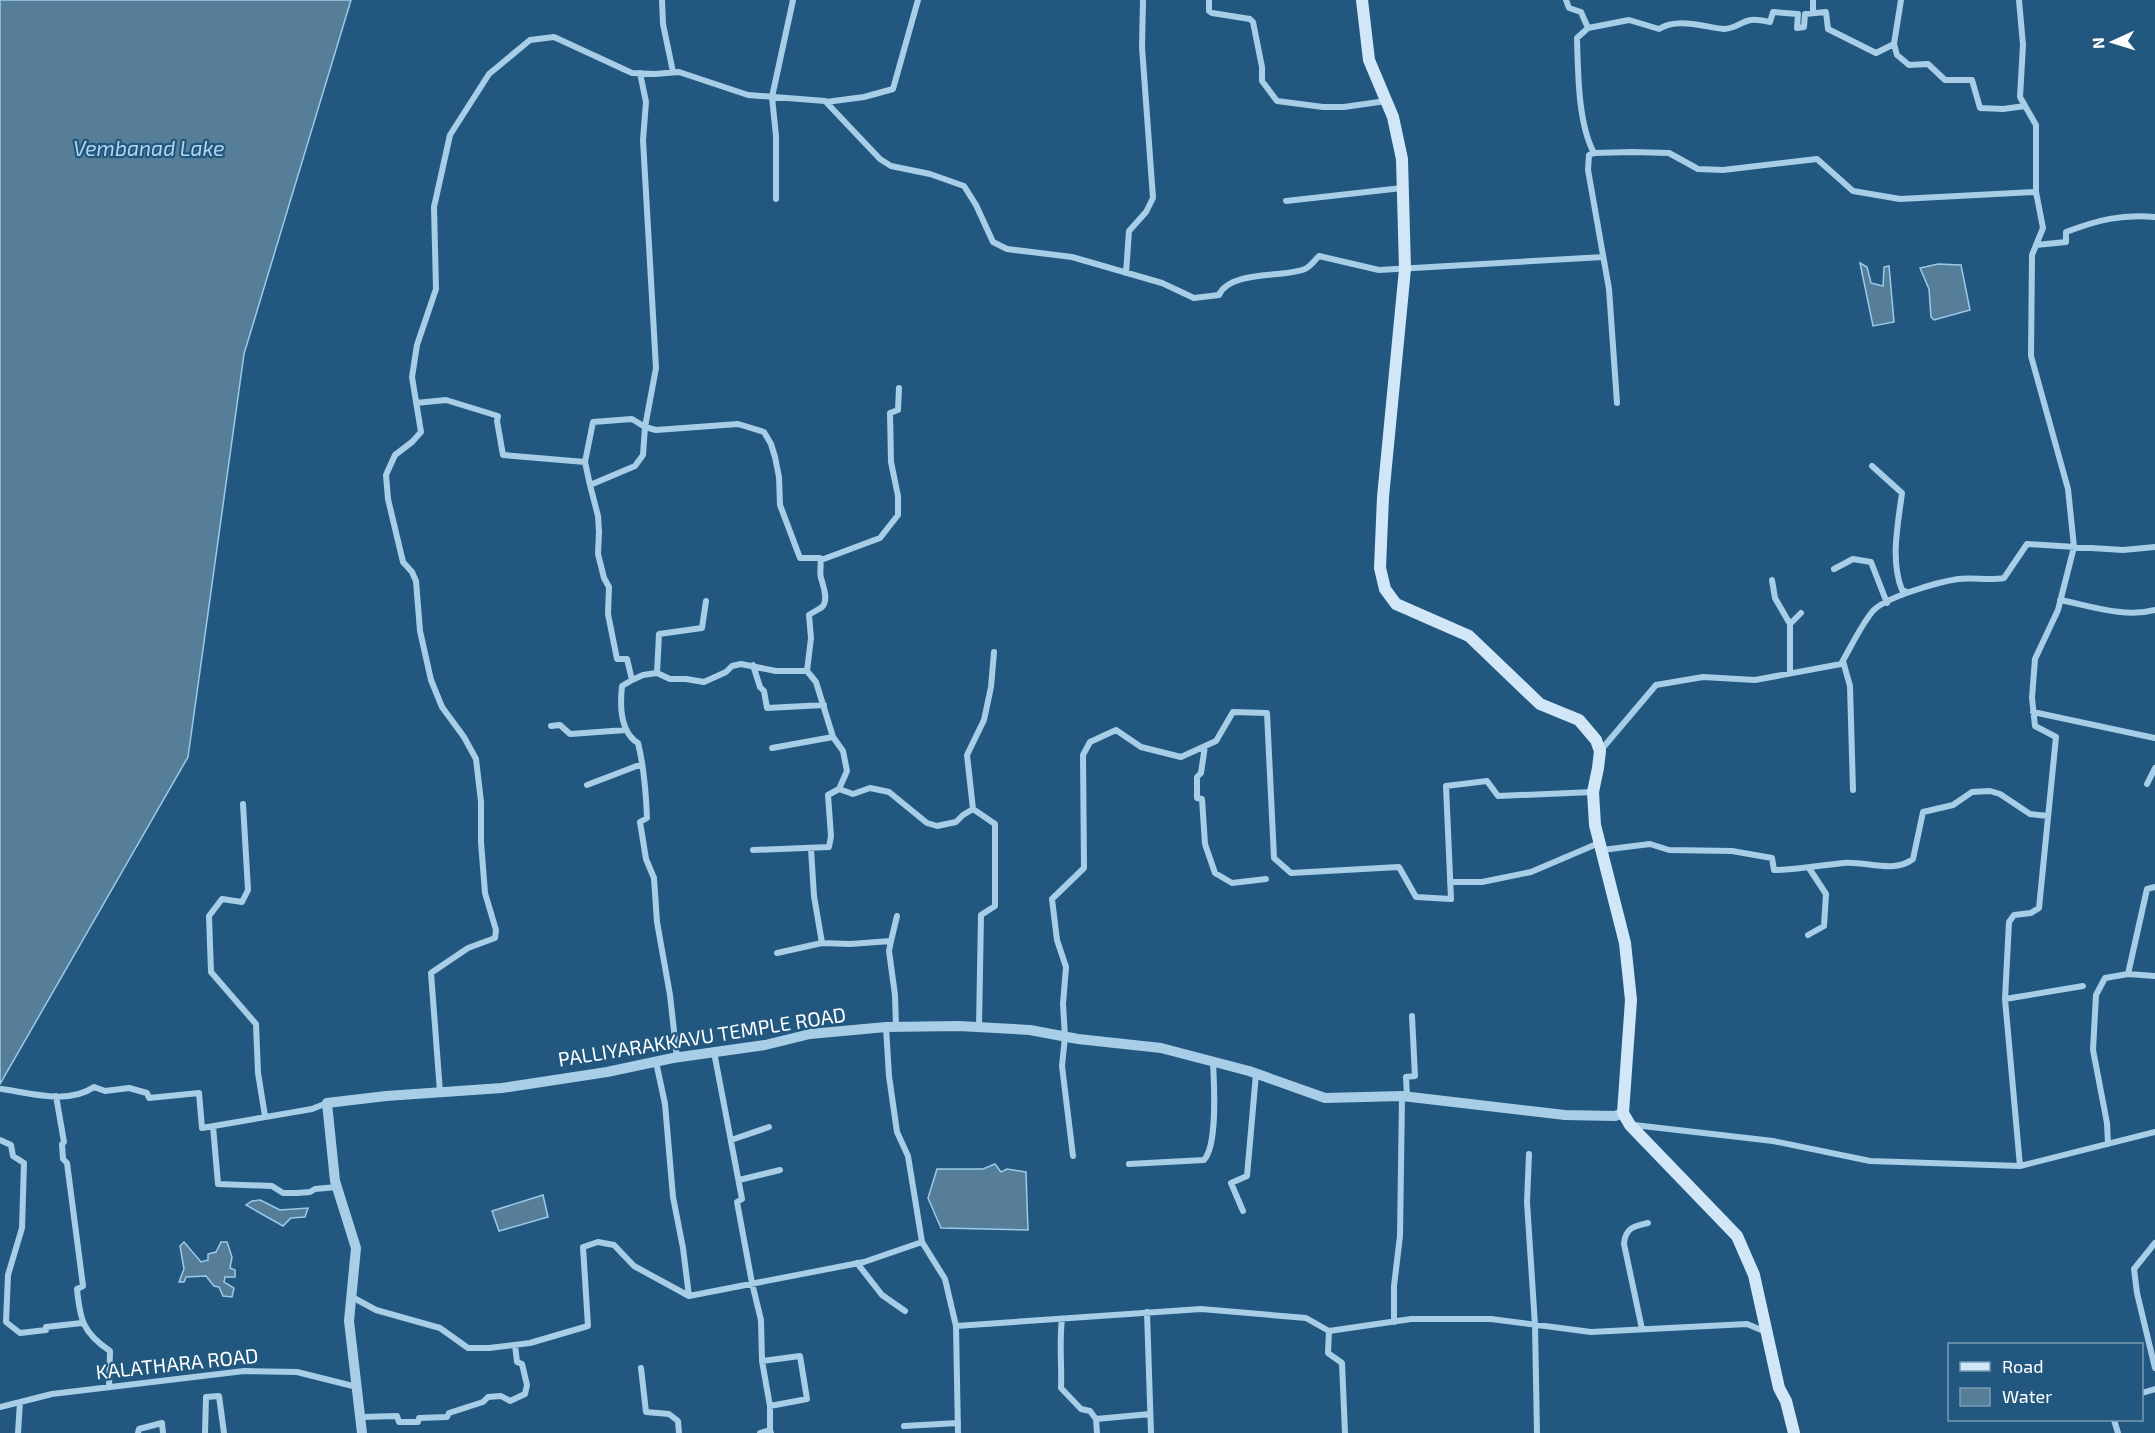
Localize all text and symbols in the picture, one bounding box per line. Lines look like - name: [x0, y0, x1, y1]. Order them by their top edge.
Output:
- north arrow: [2083, 12, 2143, 72]
- text: N: [2088, 37, 2107, 50]
- water label: Vembanad Lake: [73, 135, 225, 160]
- street label: PALLIYARAKKAVU TEMPLE ROAD: [556, 1001, 848, 1071]
- street label: KALATHARA ROAD: [94, 1343, 259, 1383]
- legend: [1948, 1343, 2143, 1421]
- text: Road: [2002, 1355, 2043, 1377]
- text: Water: [2002, 1385, 2052, 1407]

